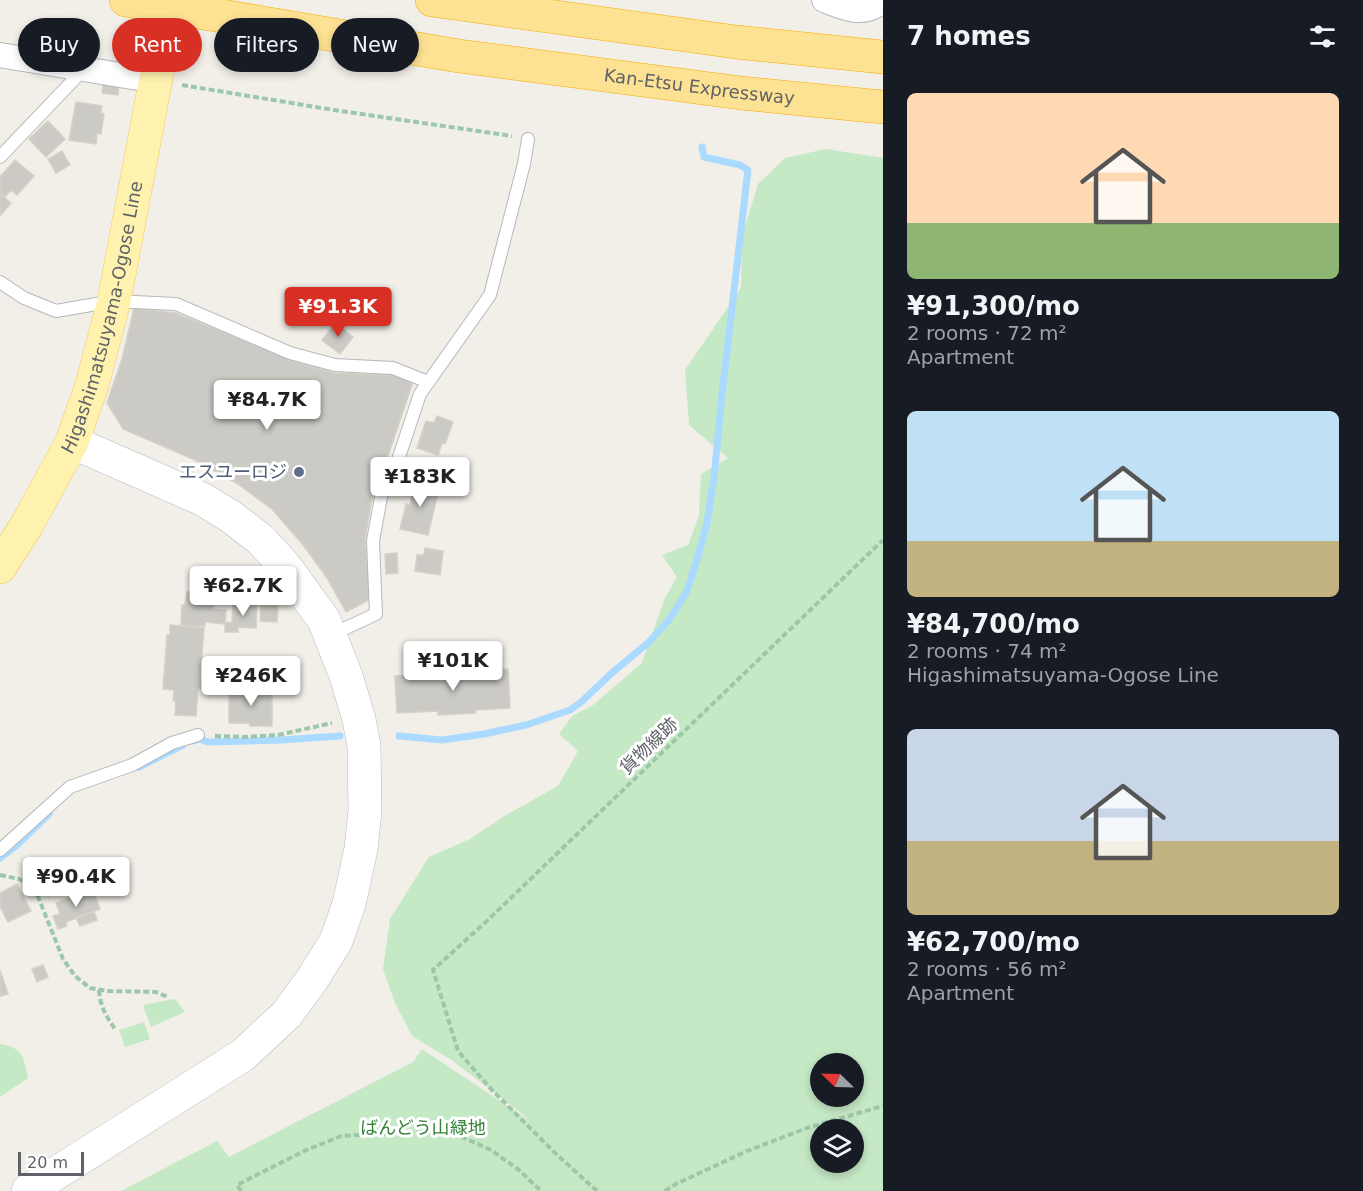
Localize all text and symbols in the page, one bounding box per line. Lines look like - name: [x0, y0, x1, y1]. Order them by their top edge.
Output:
- chip: Buy: [18, 18, 100, 72]
- chip: Rent: [112, 18, 202, 72]
- chip: Filters: [214, 18, 319, 72]
- chip: New: [331, 18, 419, 72]
- icon: filters: [1306, 20, 1339, 53]
- text: 7 homes: [907, 21, 1031, 51]
- street label: Kan-Etsu Expressway: [603, 64, 796, 108]
- icon: home: [1069, 132, 1177, 240]
- street label: Higashimatsuyama-Ogose Line: [57, 179, 146, 457]
- pin: ¥91.3K: [289, 287, 387, 338]
- text: ¥91,300/mo: [907, 291, 1080, 321]
- text: ¥91.3K: [299, 294, 377, 318]
- text: 2 rooms · 72 m²: [907, 321, 1067, 345]
- text: Apartment: [907, 345, 1014, 369]
- pin: ¥84.7K: [218, 380, 316, 431]
- text: ¥84.7K: [228, 387, 306, 411]
- icon: home: [1069, 450, 1177, 558]
- pin: ¥183K: [378, 457, 462, 508]
- place label: エスユーロジ: [179, 461, 287, 482]
- text: ¥183K: [384, 464, 456, 488]
- marker: エスユーロジ: [292, 465, 306, 479]
- pin: ¥62.7K: [194, 566, 292, 617]
- text: ¥62.7K: [204, 573, 282, 597]
- text: ¥84,700/mo: [907, 609, 1080, 639]
- text: 2 rooms · 74 m²: [907, 639, 1067, 663]
- pin: ¥101K: [411, 641, 495, 692]
- text: ¥101K: [417, 648, 489, 672]
- pin: ¥246K: [209, 656, 293, 707]
- text: ¥246K: [215, 663, 287, 687]
- text: Higashimatsuyama-Ogose Line: [907, 663, 1219, 687]
- street label: 貨物線跡: [615, 713, 682, 778]
- icon: home: [1069, 768, 1177, 876]
- pin: ¥90.4K: [27, 857, 125, 908]
- text: ¥90.4K: [37, 864, 115, 888]
- text: ¥62,700/mo: [907, 927, 1080, 957]
- text: 2 rooms · 56 m²: [907, 957, 1067, 981]
- text: Apartment: [907, 981, 1014, 1005]
- north arrow: [810, 1053, 864, 1107]
- map controls: [810, 1053, 864, 1173]
- park label: ばんどう山緑地: [360, 1117, 486, 1138]
- button: layers: [810, 1119, 864, 1173]
- scale bar: [18, 1149, 84, 1176]
- text: 20 m: [27, 1153, 68, 1172]

